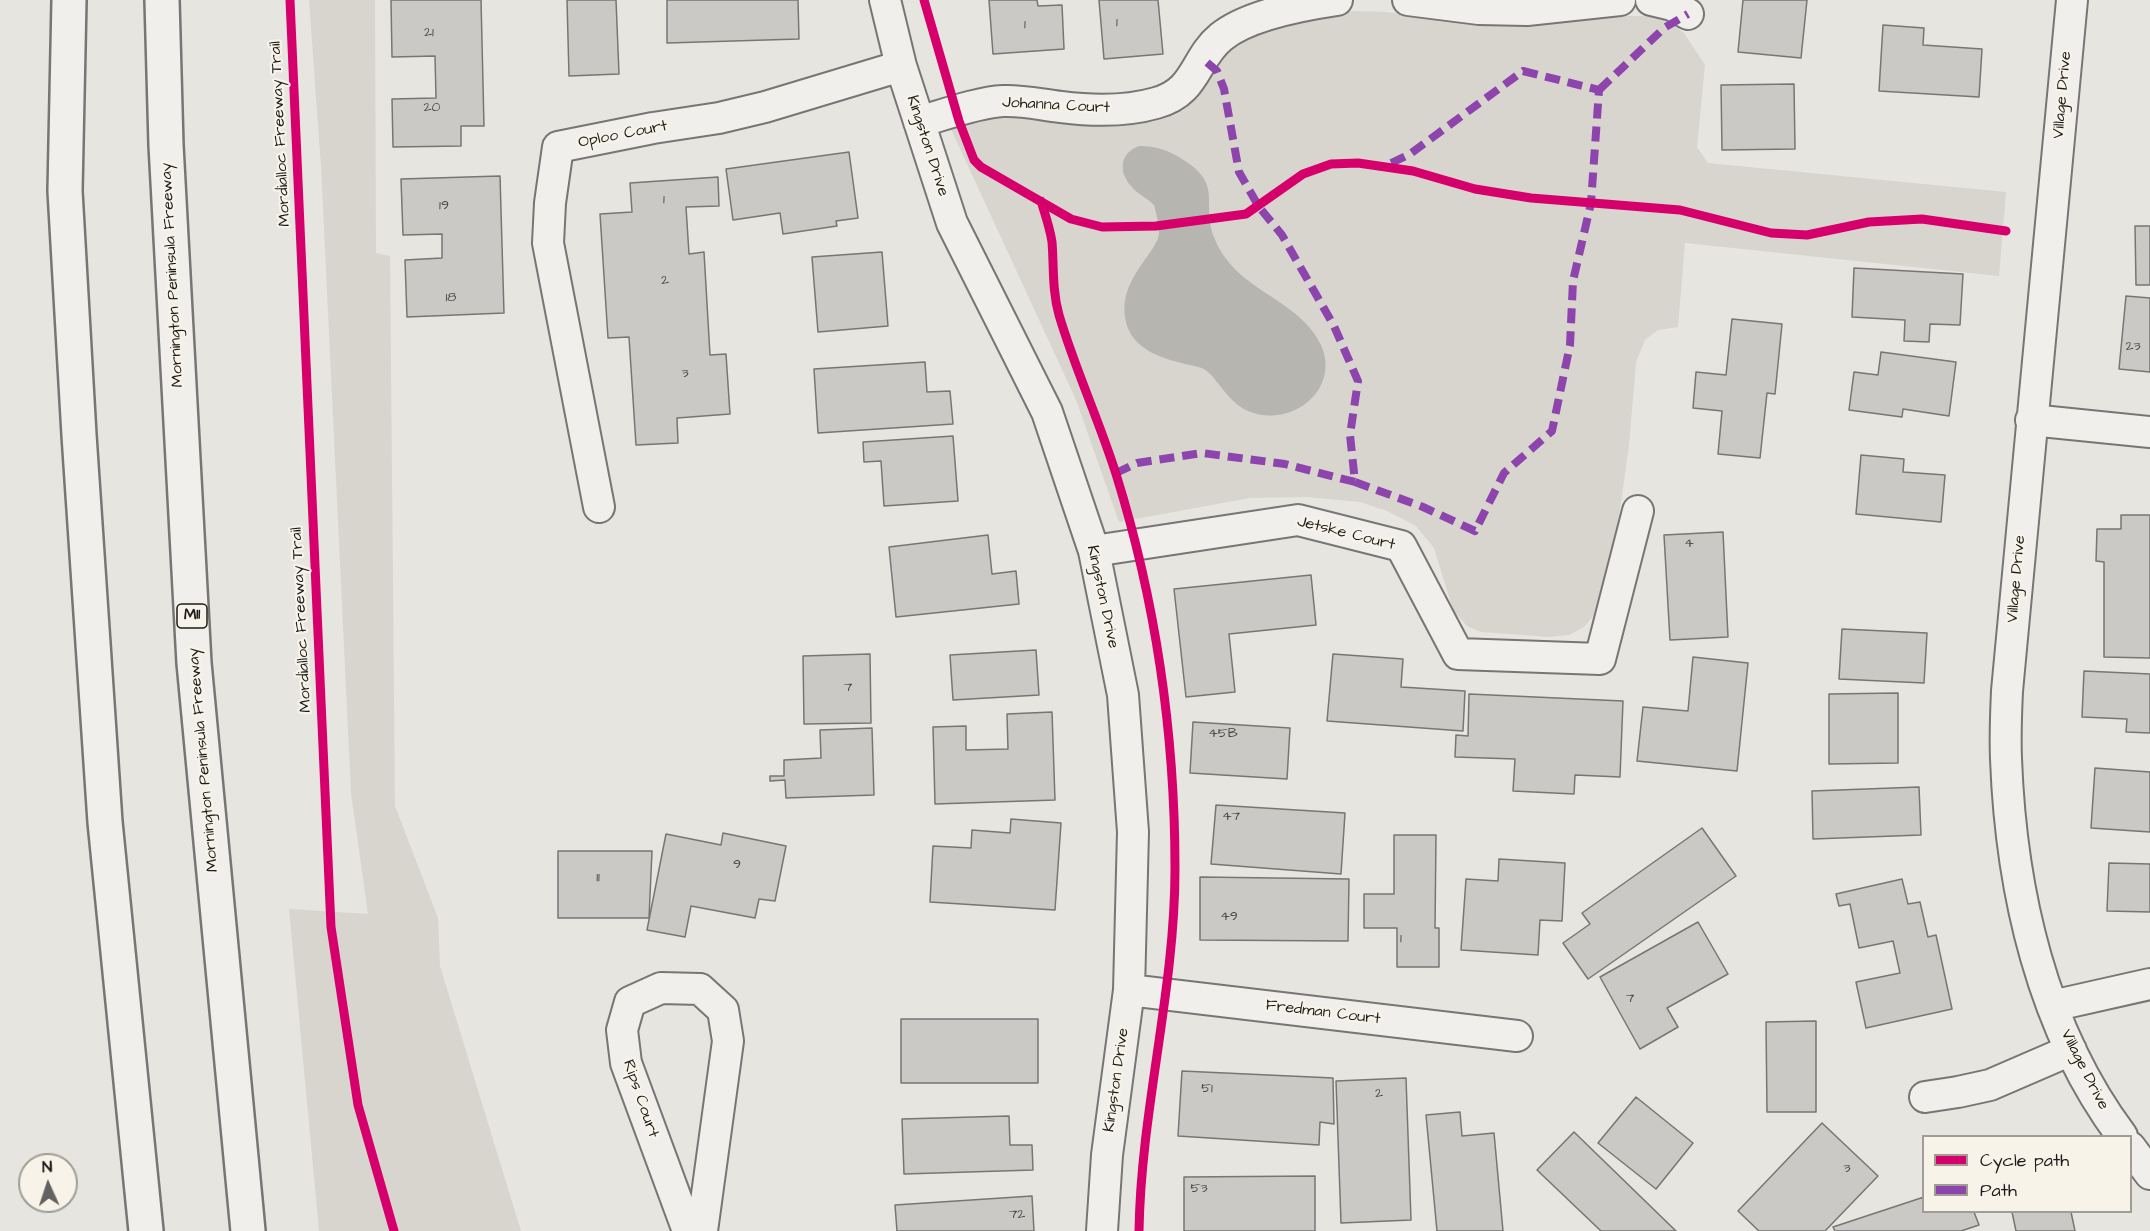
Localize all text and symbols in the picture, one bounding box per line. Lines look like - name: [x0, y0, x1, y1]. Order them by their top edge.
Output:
- house number: 1: [1116, 15, 1118, 31]
- house number: 1: [1024, 17, 1026, 33]
- house number: 21: [424, 25, 434, 41]
- street label: Mordialloc Freeway Trail: [267, 41, 295, 227]
- street label: Village Drive: [2050, 51, 2076, 139]
- street label: Kingston Drive: [902, 93, 952, 199]
- street label: Johanna Court: [1002, 94, 1110, 118]
- house number: 20: [424, 100, 440, 116]
- street label: Oploo Court: [577, 117, 669, 153]
- street label: Mornington Peninsula Freeway: [158, 162, 188, 388]
- house number: 1: [663, 192, 665, 208]
- house number: 19: [439, 198, 449, 214]
- house number: 2: [661, 273, 669, 289]
- house number: 18: [446, 290, 456, 306]
- house number: 23: [2125, 339, 2141, 355]
- house number: 3: [681, 366, 689, 382]
- street label: Jetske Court: [1295, 513, 1397, 555]
- street label: Mordialloc Freeway Trail: [288, 527, 316, 713]
- street label: Village Drive: [2004, 535, 2030, 623]
- house number: 4: [1684, 536, 1694, 552]
- street label: Kingston Drive: [1082, 544, 1122, 650]
- road number: M11: [177, 604, 207, 628]
- street label: Mornington Peninsula Freeway: [185, 647, 223, 873]
- house number: 7: [844, 680, 852, 696]
- house number: 45B: [1208, 726, 1238, 742]
- house number: 47: [1222, 809, 1240, 825]
- house number: 9: [733, 857, 741, 873]
- house number: 11: [596, 870, 600, 886]
- house number: 49: [1220, 909, 1238, 925]
- house number: 1: [1400, 931, 1402, 947]
- house number: 7: [1626, 991, 1634, 1007]
- street label: Fredman Court: [1265, 996, 1381, 1030]
- street label: Kingston Drive: [1100, 1027, 1134, 1133]
- street label: Village Drive: [2056, 1027, 2112, 1113]
- street label: Rips Court: [618, 1058, 662, 1140]
- house number: 51: [1201, 1081, 1213, 1097]
- house number: 2: [1375, 1086, 1383, 1102]
- legend: [1922, 1135, 2132, 1213]
- text: Cycle path: [1980, 1148, 2069, 1173]
- north arrow: [18, 1153, 78, 1213]
- text: N: [42, 1156, 53, 1178]
- house number: 3: [1843, 1161, 1851, 1177]
- text: Path: [1980, 1178, 2017, 1203]
- house number: 53: [1190, 1181, 1208, 1197]
- house number: 72: [1009, 1207, 1025, 1223]

